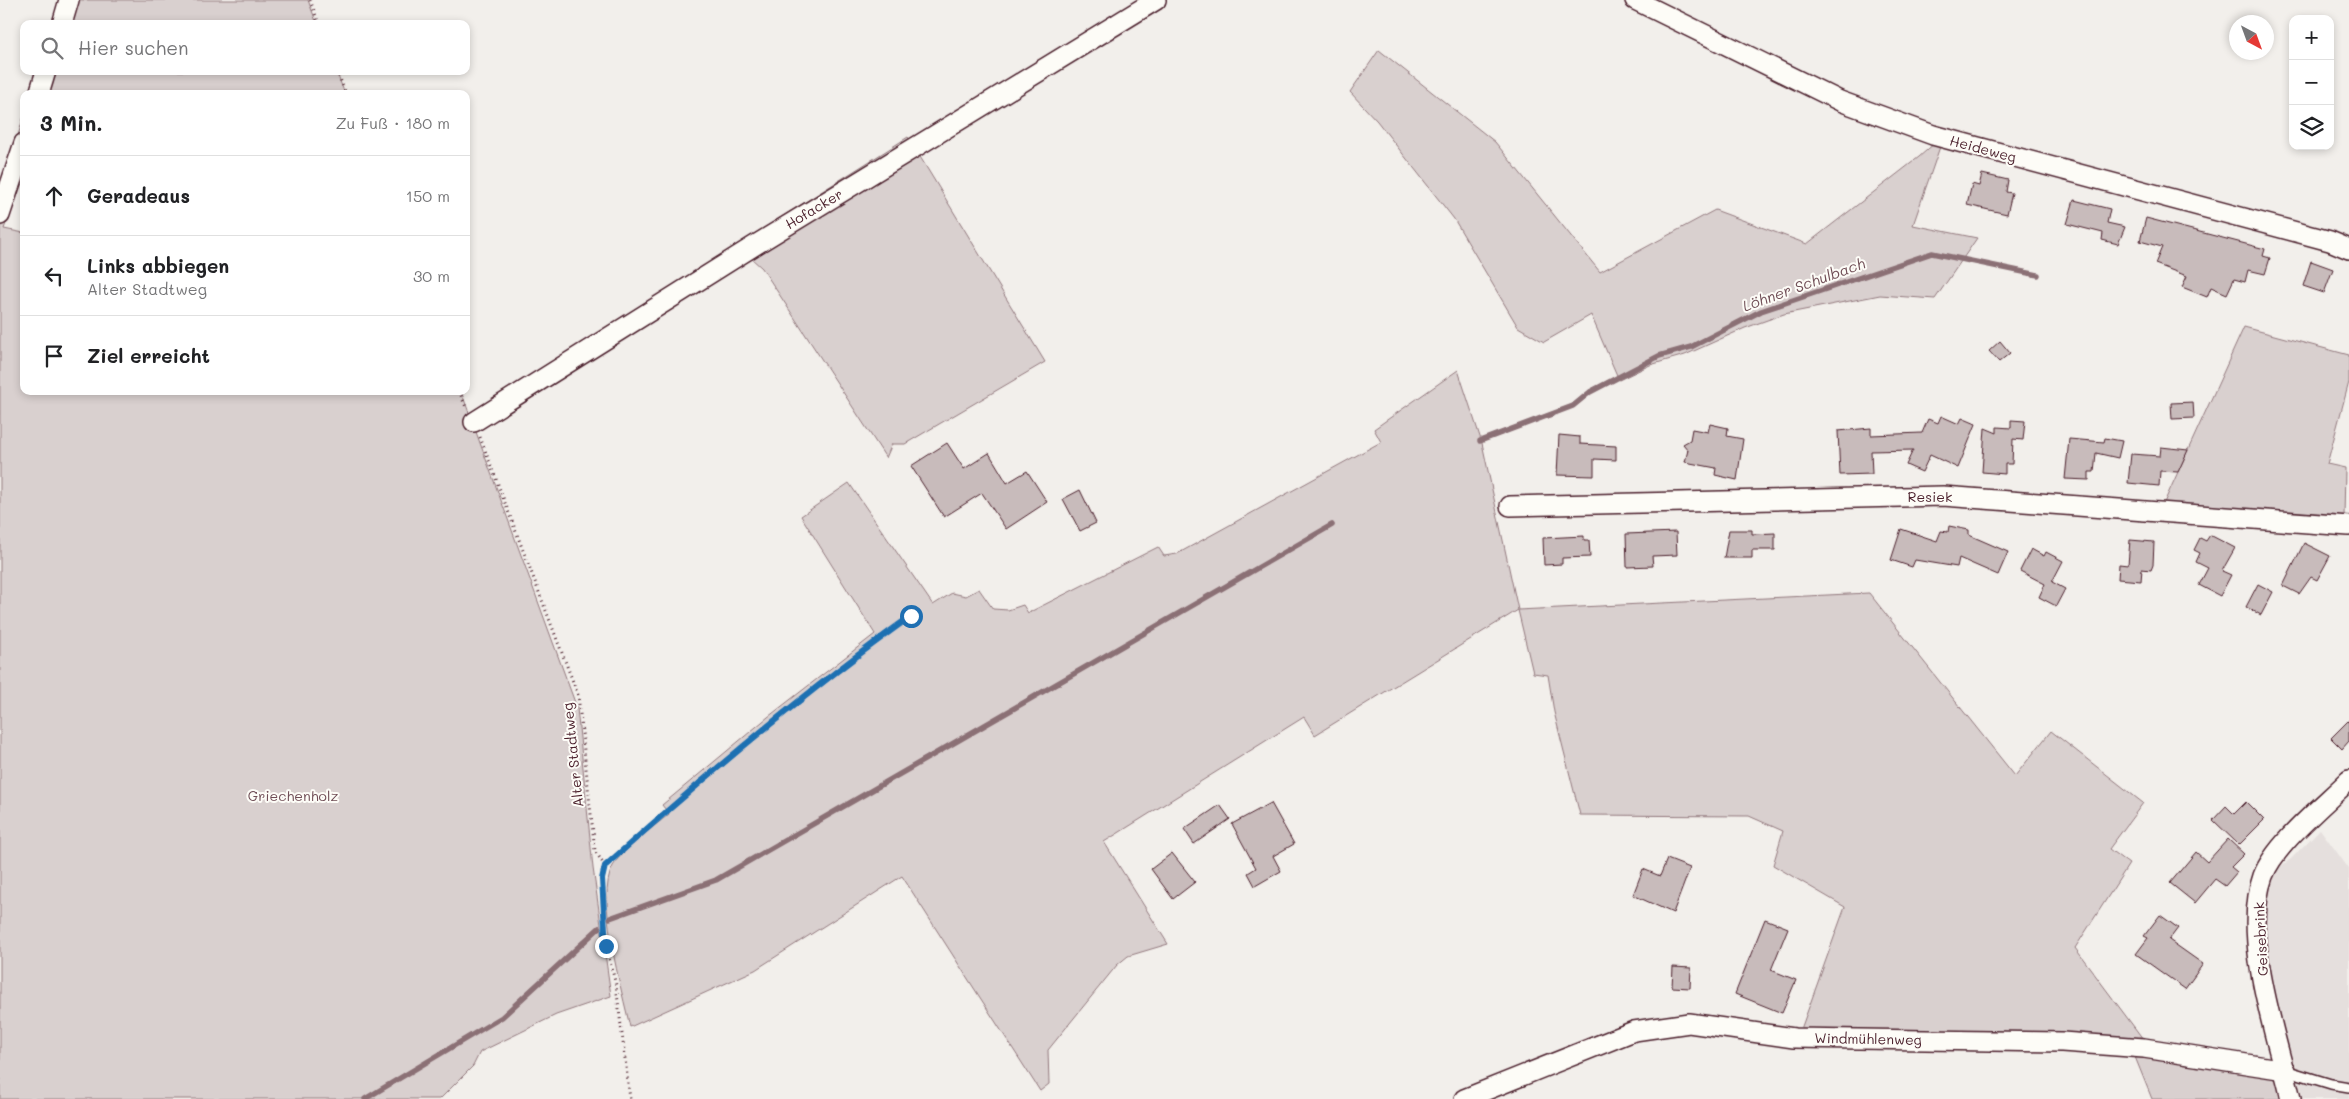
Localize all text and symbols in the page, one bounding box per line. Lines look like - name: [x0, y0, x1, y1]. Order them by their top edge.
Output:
- north arrow: [2229, 15, 2274, 60]
- map controls: [2289, 15, 2334, 150]
- button: +: [2289, 15, 2334, 60]
- search box: [20, 20, 470, 75]
- icon: search: [38, 34, 66, 62]
- text: Hier suchen: [78, 35, 189, 60]
- button: −: [2289, 60, 2334, 105]
- button: layers: [2289, 105, 2334, 150]
- text: 3 Min.: [40, 109, 103, 136]
- text: Zu Fuß · 180 m: [336, 112, 450, 133]
- street label: Heideweg: [1948, 131, 2018, 167]
- icon: ahead: [40, 182, 68, 210]
- text: Geradeaus: [87, 183, 190, 208]
- street label: Hofacker: [782, 184, 846, 233]
- text: 150 m: [406, 185, 450, 206]
- text: Links abbiegen: [87, 253, 229, 278]
- water label: Löhner Schulbach: [1740, 253, 1868, 316]
- icon: left: [40, 262, 68, 290]
- text: 30 m: [413, 265, 450, 286]
- text: Alter Stadtweg: [87, 278, 207, 299]
- icon: arrive: [40, 342, 68, 370]
- text: Ziel erreicht: [87, 343, 210, 368]
- street label: Resiek: [1908, 487, 1952, 506]
- route start: [900, 605, 923, 628]
- street label: Alter Stadtweg: [558, 702, 587, 808]
- park label: Griechenholz: [248, 786, 338, 805]
- street label: Geisebrink: [2249, 901, 2272, 977]
- route end: [595, 935, 618, 958]
- street label: Windmühlenweg: [1814, 1028, 1922, 1049]

